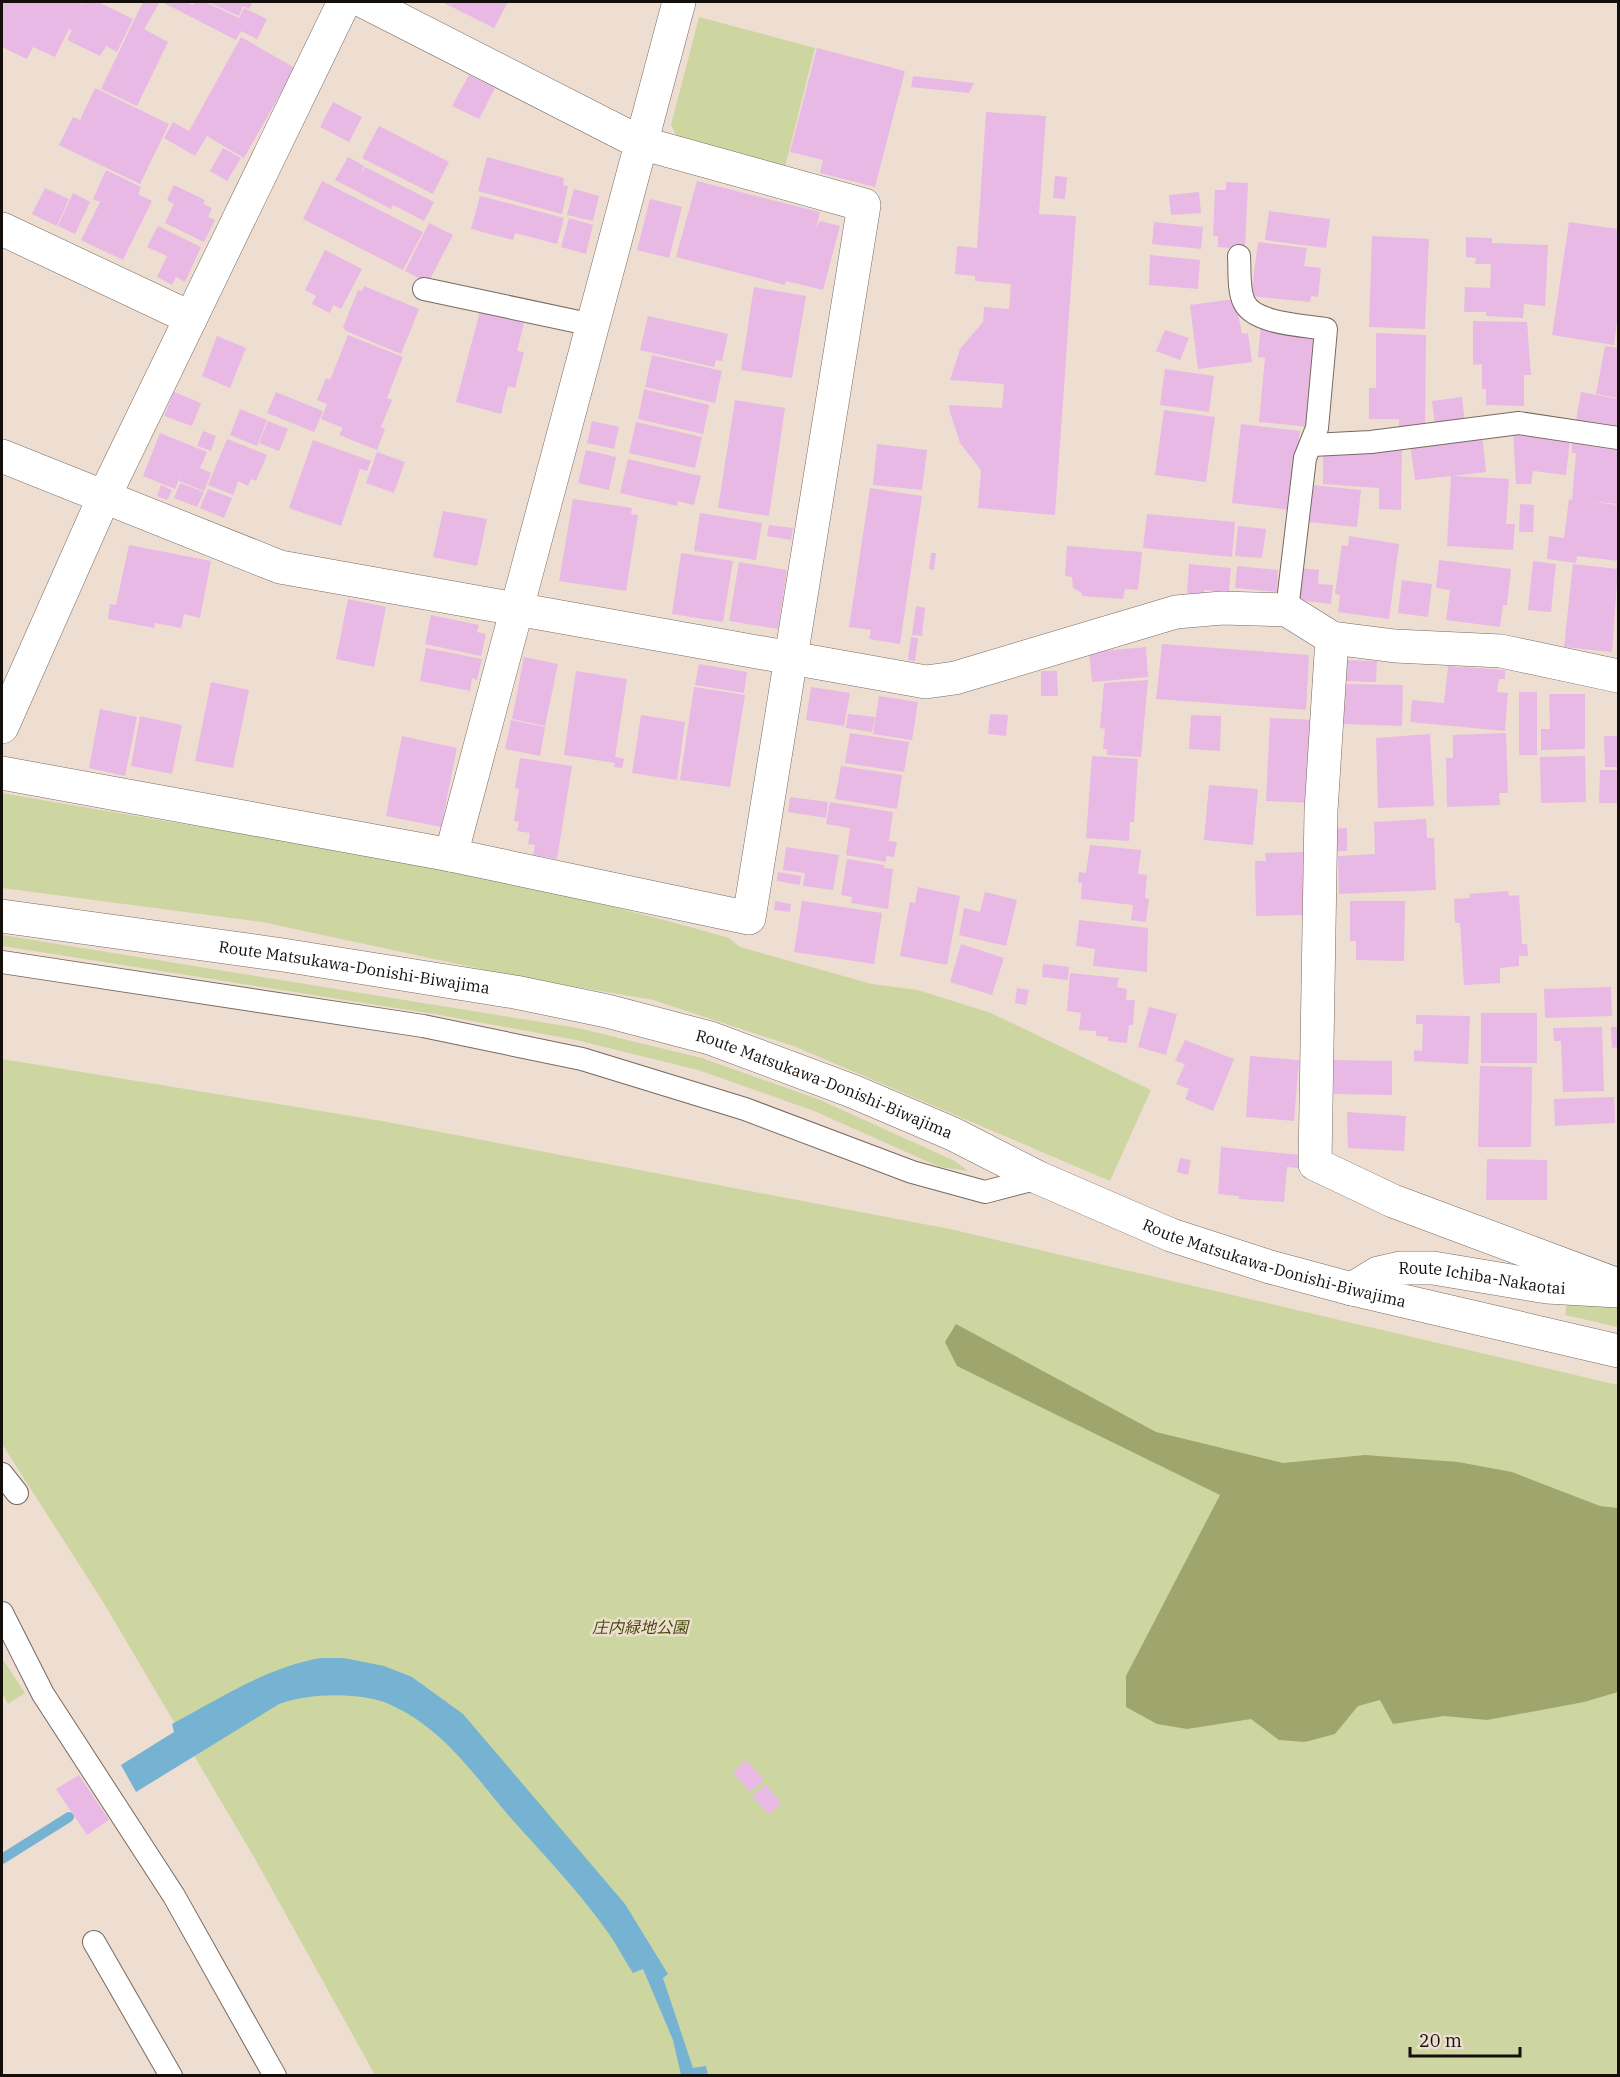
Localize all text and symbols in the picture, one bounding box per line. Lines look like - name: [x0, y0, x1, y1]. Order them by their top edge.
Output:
- street label: Route Matsukawa-Donishi-Biwajima: [217, 936, 492, 998]
- street label: Route Matsukawa-Donishi-Biwajima: [694, 1025, 956, 1143]
- street label: Route Matsukawa-Donishi-Biwajima: [1140, 1214, 1408, 1311]
- street label: Route Ichiba-Nakaotai: [1399, 1258, 1566, 1298]
- park label: 庄内緑地公園: [592, 1617, 690, 1637]
- scale bar: [1410, 2020, 1520, 2058]
- text: 20 m: [1419, 2029, 1462, 2052]

